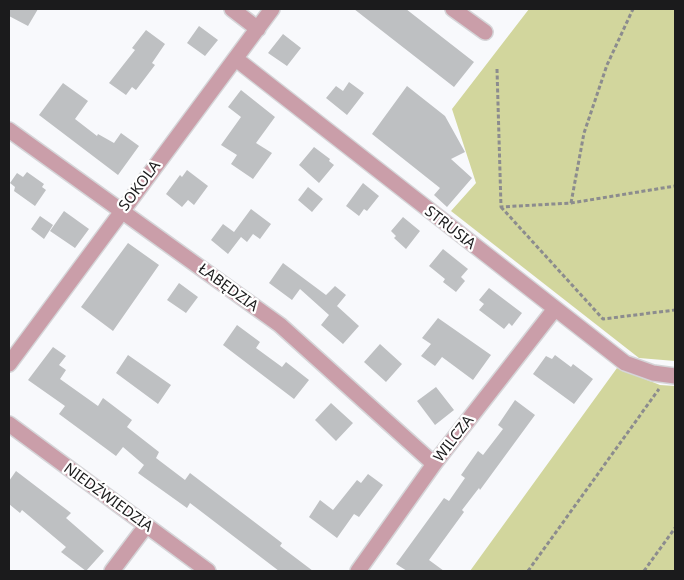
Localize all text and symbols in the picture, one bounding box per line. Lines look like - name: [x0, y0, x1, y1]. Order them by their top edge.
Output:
- street label: SOKOLA: [115, 157, 165, 215]
- street label: STRUSIA: [421, 203, 479, 253]
- street label: ŁABĘDZIA: [195, 260, 261, 316]
- street label: WILCZA: [430, 412, 478, 466]
- street label: NIEDŹWIEDZIA: [60, 460, 156, 536]

